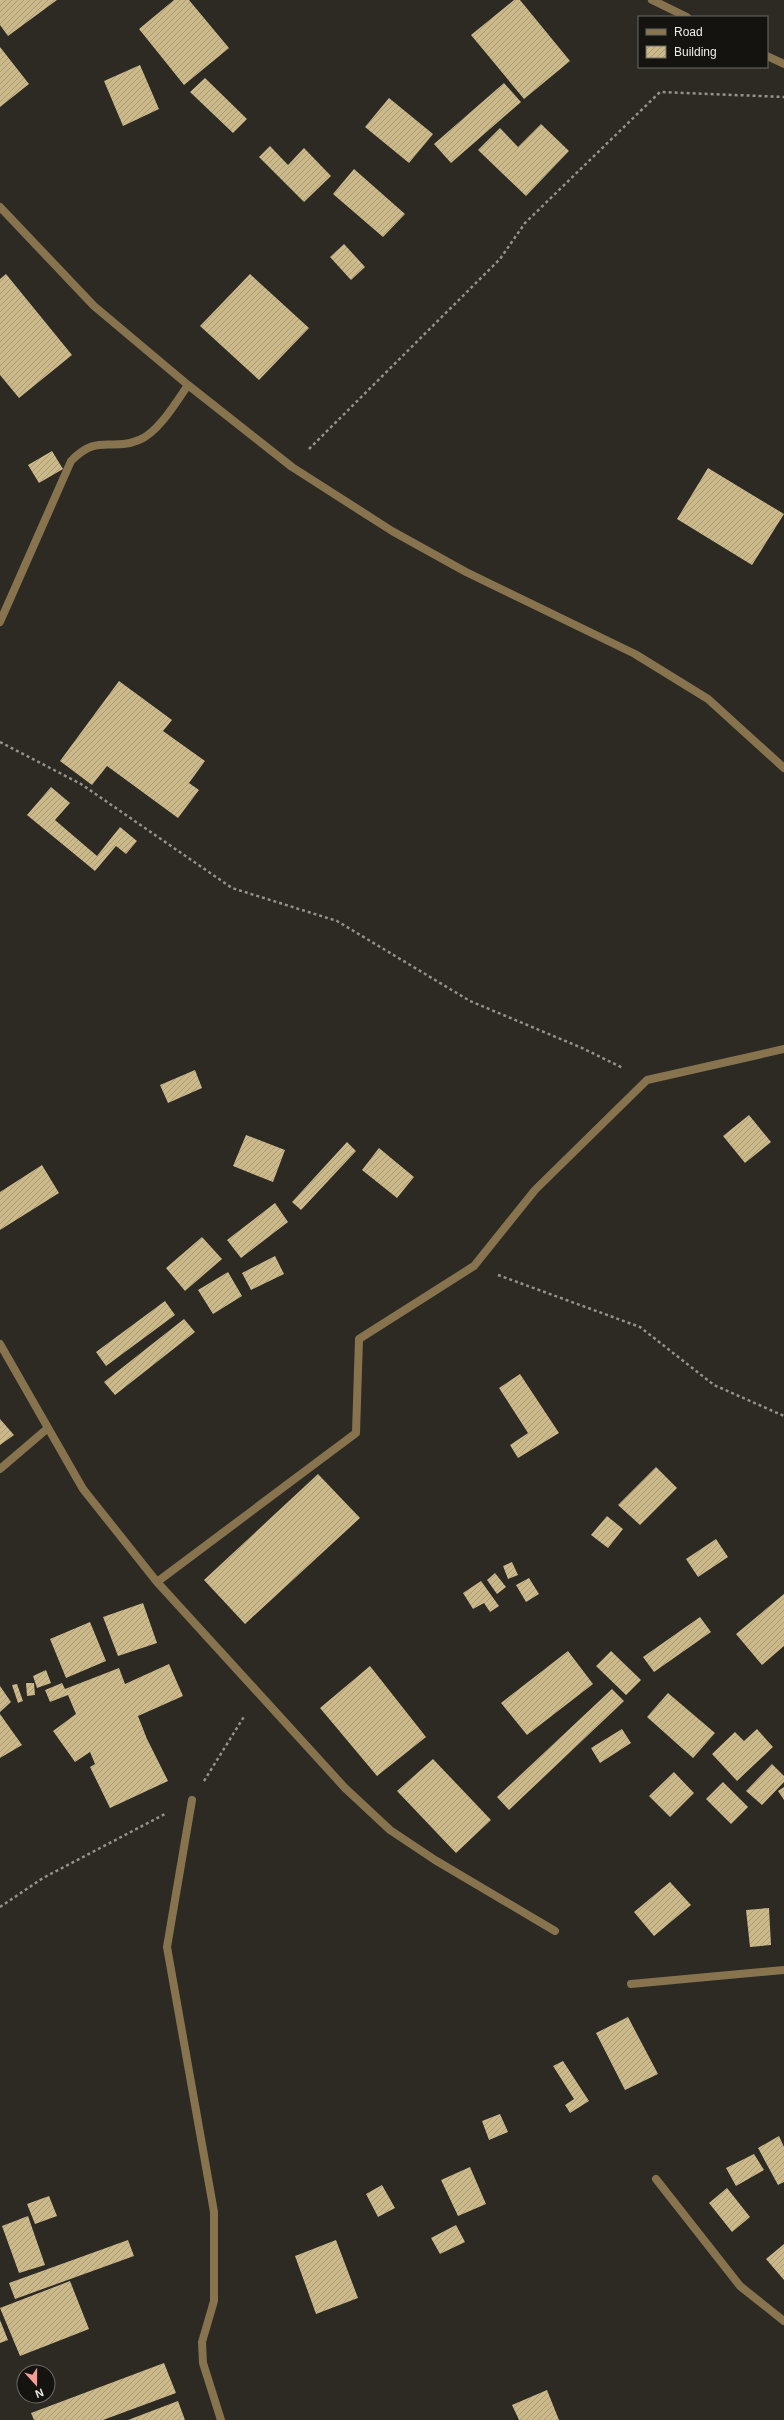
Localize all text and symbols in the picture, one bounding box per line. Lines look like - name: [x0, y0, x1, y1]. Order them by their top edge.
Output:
- legend: [638, 16, 768, 68]
- text: Road: [674, 25, 703, 39]
- text: Building: [674, 45, 717, 59]
- north arrow: [16, 2364, 56, 2404]
- text: N: [34, 2386, 45, 2400]

